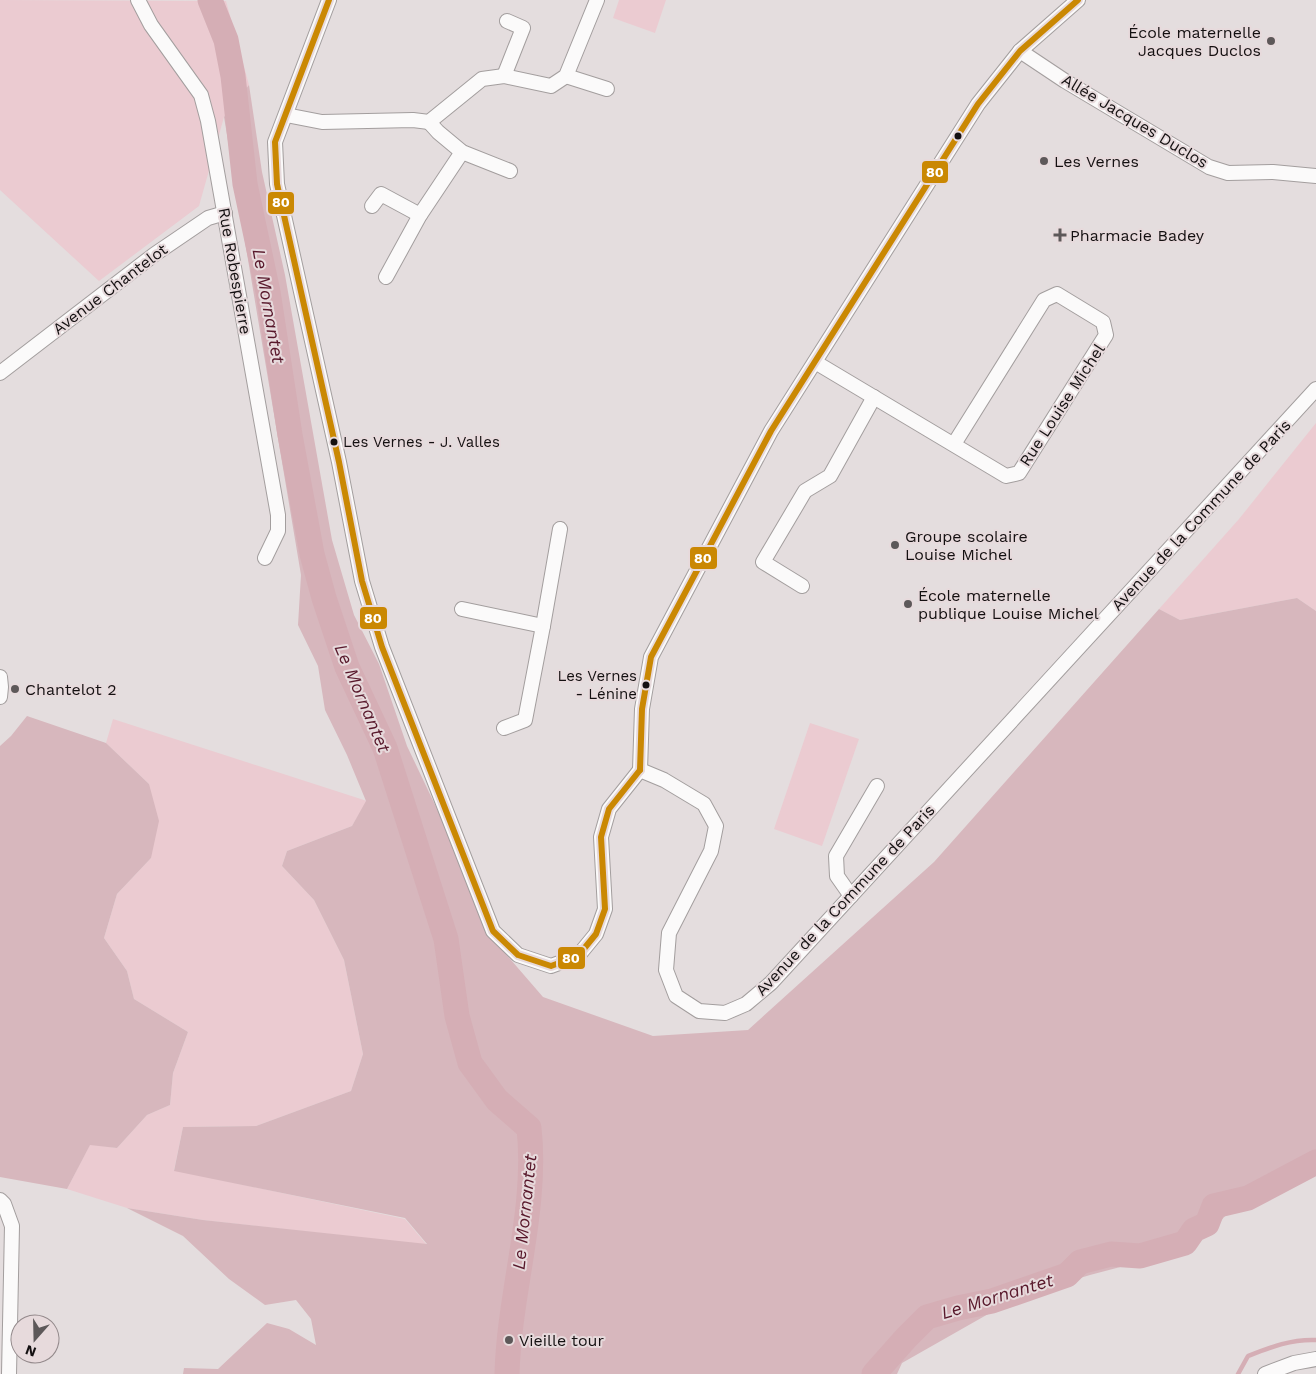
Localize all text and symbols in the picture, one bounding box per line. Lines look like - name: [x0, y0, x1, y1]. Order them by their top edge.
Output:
- place label: École maternelle Jacques Duclos: [1128, 23, 1261, 60]
- marker: École maternelle Jacques Duclos: [1265, 35, 1277, 47]
- street label: Allée Jacques Duclos: [1059, 70, 1211, 172]
- unlabelled marker: [953, 131, 963, 141]
- place label: Les Vernes: [1054, 152, 1139, 171]
- marker: Les Vernes: [1038, 155, 1050, 167]
- line badge: 80: [921, 160, 949, 184]
- text: 80: [926, 164, 944, 180]
- line badge: 80: [267, 191, 295, 215]
- text: 80: [272, 194, 290, 210]
- street label: Rue Robespierre: [215, 206, 255, 336]
- place label: Pharmacie Badey: [1070, 226, 1205, 245]
- marker: Pharmacie Badey: [1054, 229, 1066, 241]
- street label: Avenue Chantelot: [49, 239, 171, 338]
- water label: Le Mornantet: [249, 247, 290, 366]
- street label: Rue Louise Michel: [1015, 340, 1109, 470]
- street label: Avenue de la Commune de Paris: [1107, 416, 1295, 614]
- place label: Les Vernes - J. Valles: [343, 433, 500, 451]
- marker: Les Vernes - J. Valles: [329, 437, 339, 447]
- place label: Groupe scolaire Louise Michel: [905, 527, 1028, 564]
- marker: Groupe scolaire Louise Michel: [889, 539, 901, 551]
- line badge: 80: [689, 546, 718, 570]
- text: 80: [694, 550, 712, 566]
- place label: École maternelle publique Louise Michel: [918, 586, 1099, 623]
- marker: École maternelle publique Louise Michel: [902, 598, 914, 610]
- line badge: 80: [359, 606, 388, 630]
- text: 80: [364, 610, 382, 626]
- water label: Le Mornantet: [331, 641, 396, 756]
- place label: Les Vernes - Lénine: [557, 667, 637, 703]
- place label: Chantelot 2: [25, 680, 117, 699]
- marker: Les Vernes - Lénine: [641, 680, 651, 690]
- marker: Chantelot 2: [9, 683, 21, 695]
- street label: Avenue de la Commune de Paris: [751, 801, 939, 999]
- line badge: 80: [557, 946, 586, 970]
- text: 80: [562, 950, 580, 966]
- water label: Le Mornantet: [507, 1153, 541, 1271]
- water label: Le Mornantet: [939, 1269, 1056, 1323]
- north arrow: [10, 1314, 60, 1364]
- place label: Vieille tour: [519, 1331, 604, 1350]
- marker: Vieille tour: [503, 1334, 515, 1346]
- text: N: [23, 1342, 38, 1361]

